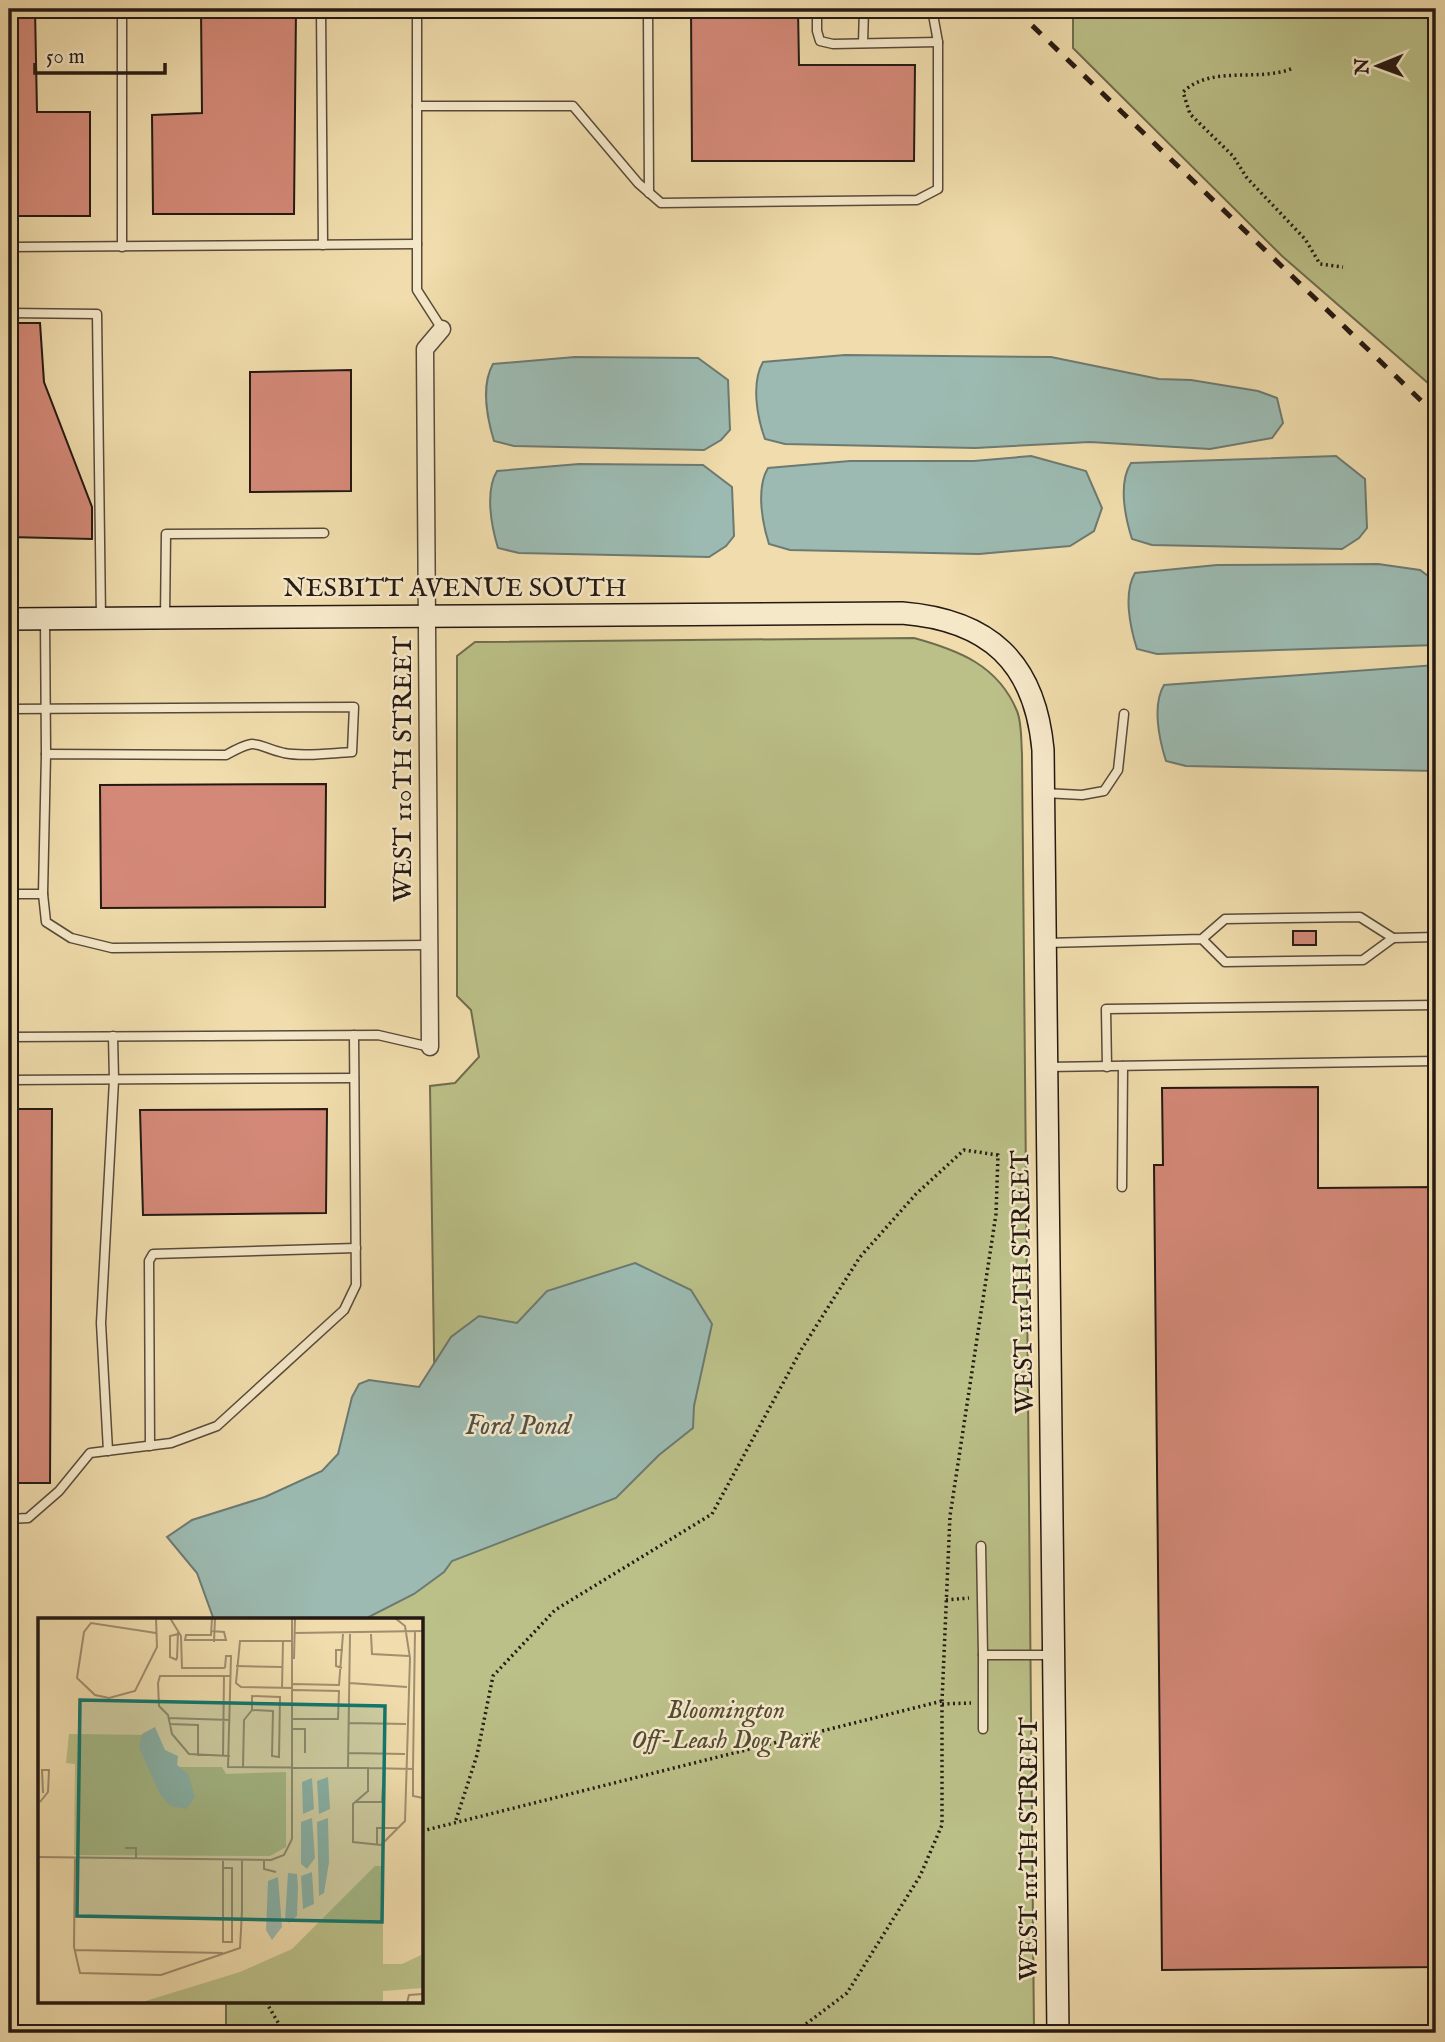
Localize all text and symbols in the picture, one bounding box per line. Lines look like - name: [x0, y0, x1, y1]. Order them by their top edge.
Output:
- scale bar: [35, 32, 164, 76]
- north arrow: [1344, 32, 1414, 102]
- text: 50 m: [46, 44, 85, 71]
- text: N: [1351, 57, 1375, 76]
- street label: NESBITT AVENUE SOUTH: [283, 572, 627, 605]
- street label: WEST 110TH STREET: [387, 636, 420, 902]
- street label: WEST 111TH STREET: [1004, 1150, 1042, 1414]
- water label: Ford Pond: [465, 1409, 573, 1444]
- inset map: [38, 1618, 424, 2004]
- park label: Bloomington Off-Leash Dog Park: [631, 1694, 821, 1758]
- street label: WEST 111TH STREET: [1013, 1717, 1046, 1981]

